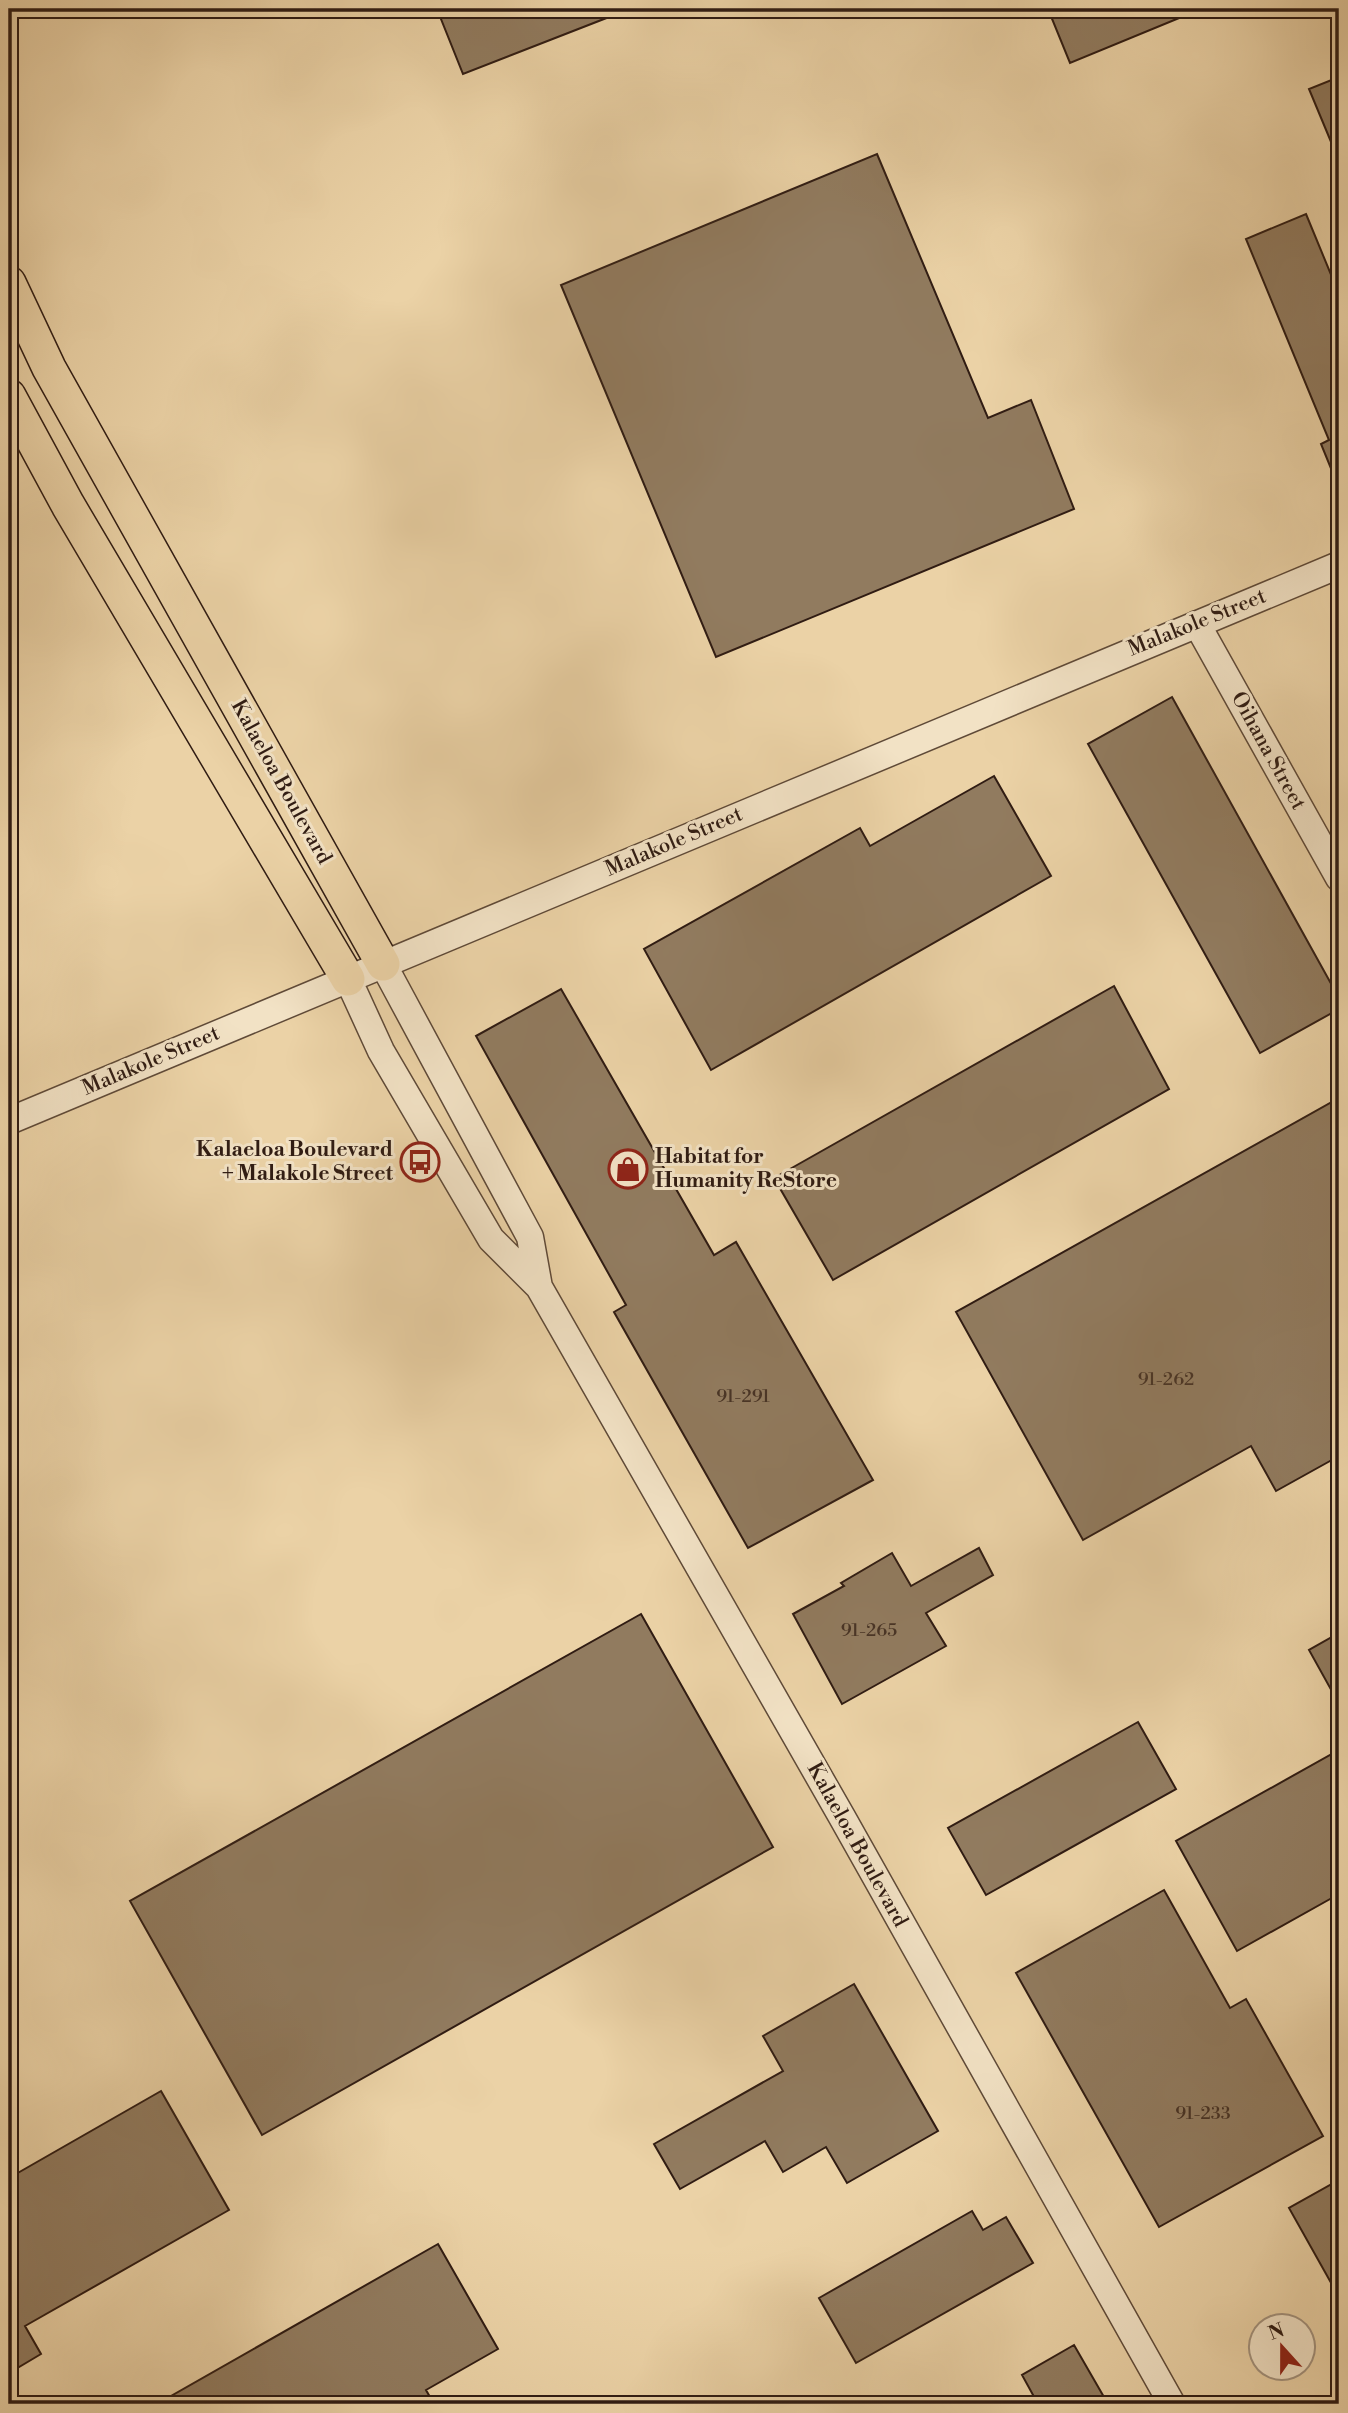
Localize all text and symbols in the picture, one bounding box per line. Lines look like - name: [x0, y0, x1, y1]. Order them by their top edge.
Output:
- street label: Malakole Street: [1124, 583, 1270, 663]
- street label: Oihana Street: [1225, 687, 1311, 815]
- street label: Kalaeloa Boulevard: [225, 695, 337, 869]
- street label: Malakole Street: [601, 801, 747, 883]
- street label: Malakole Street: [78, 1020, 224, 1102]
- place label: Kalaeloa Boulevard + Malakole Street: [196, 1137, 394, 1187]
- bus stop icon: Kalaeloa Boulevard + Malakole Street: [399, 1141, 441, 1183]
- place label: Habitat for Humanity ReStore: [655, 1144, 837, 1194]
- shop icon: Habitat for Humanity ReStore: [607, 1148, 649, 1190]
- house number: 91-262: [1138, 1368, 1194, 1391]
- house number: 91-291: [716, 1385, 770, 1408]
- house number: 91-265: [841, 1619, 897, 1642]
- street label: Kalaeloa Boulevard: [801, 1758, 913, 1932]
- house number: 91-233: [1175, 2102, 1231, 2125]
- north arrow: [1246, 2312, 1316, 2382]
- text: N: [1265, 2318, 1288, 2346]

